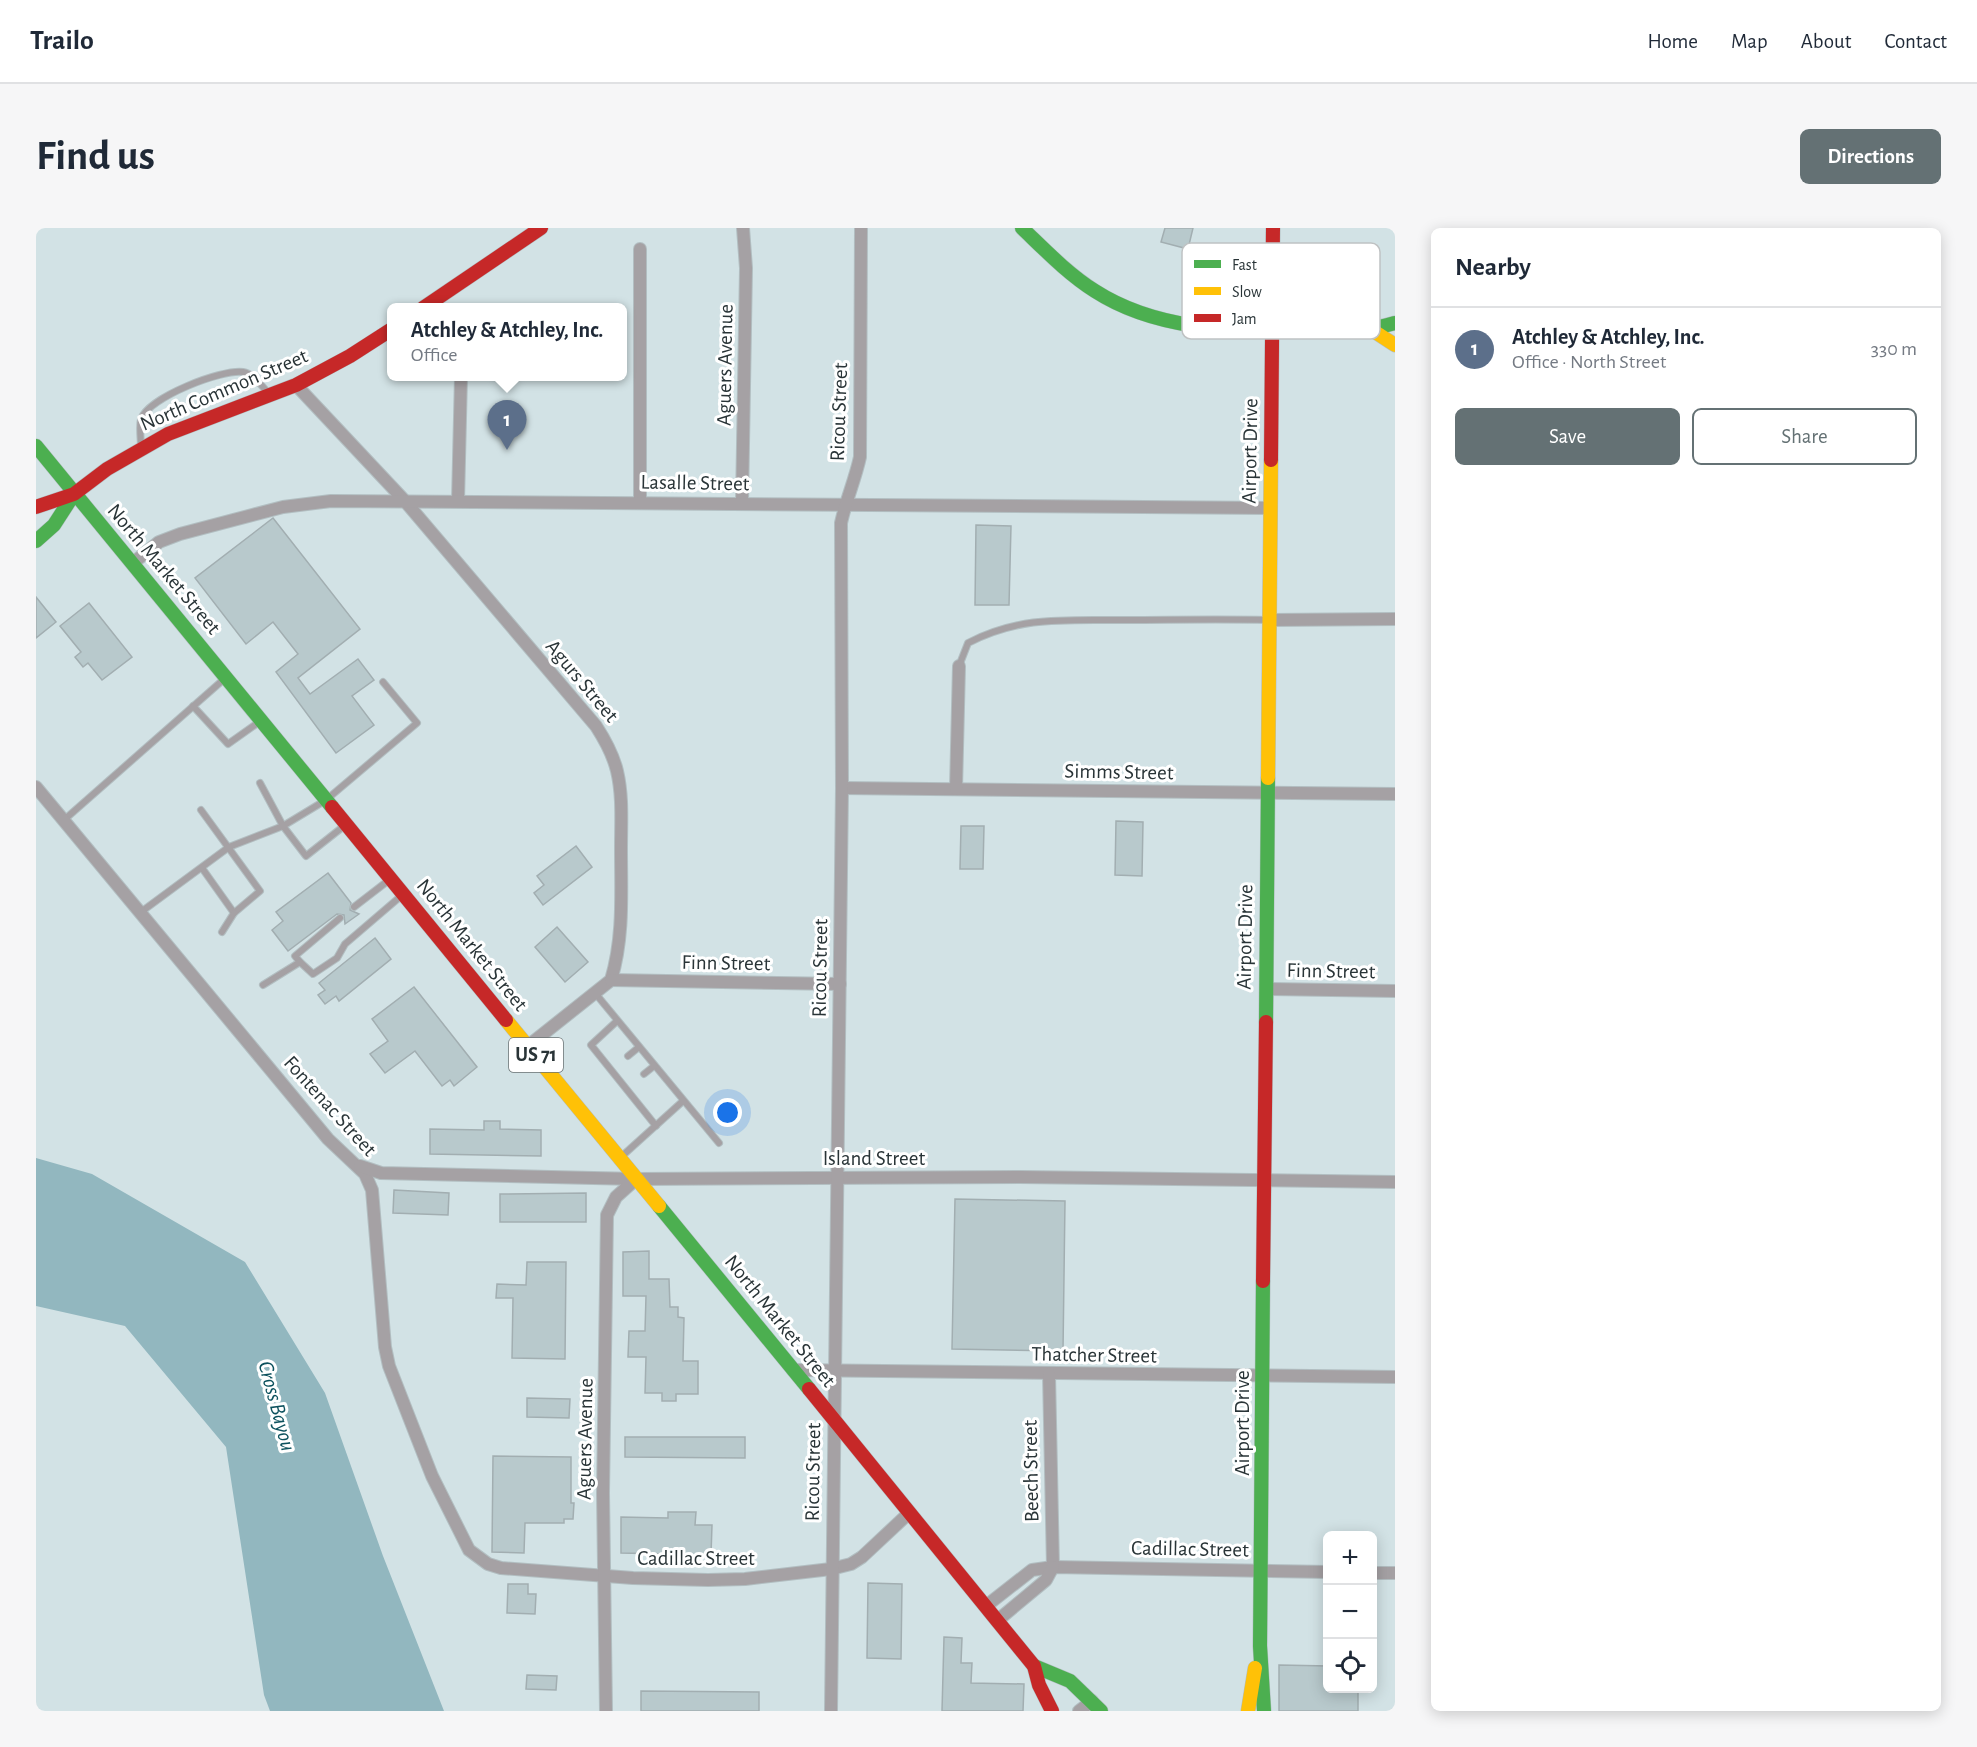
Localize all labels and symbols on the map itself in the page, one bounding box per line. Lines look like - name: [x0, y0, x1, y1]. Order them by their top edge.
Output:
- legend: [1182, 243, 1380, 339]
- text: Fast: [1232, 257, 1257, 273]
- text: Slow: [1232, 284, 1262, 300]
- street label: Aguers Avenue: [713, 304, 737, 426]
- text: Jam: [1232, 311, 1257, 327]
- street label: North Common Street: [137, 345, 311, 435]
- street label: Ricou Street: [827, 362, 851, 462]
- street label: Airport Drive: [1239, 398, 1261, 504]
- pin: 1: [488, 400, 526, 450]
- street label: Lasalle Street: [640, 472, 750, 494]
- street label: North Market Street: [104, 500, 225, 638]
- street label: Agurs Street: [542, 636, 622, 726]
- street label: Simms Street: [1064, 761, 1174, 783]
- street label: North Market Street: [413, 875, 532, 1015]
- street label: Airport Drive: [1234, 884, 1256, 990]
- street label: Ricou Street: [809, 918, 831, 1018]
- street label: Finn Street: [682, 952, 771, 974]
- street label: Finn Street: [1287, 960, 1376, 982]
- road number: US 71: [509, 1038, 563, 1072]
- street label: Fontenac Street: [280, 1052, 380, 1160]
- your location: [713, 1098, 742, 1127]
- street label: Island Street: [823, 1148, 925, 1169]
- street label: North Market Street: [721, 1251, 840, 1391]
- street label: Thatcher Street: [1031, 1343, 1157, 1367]
- water label: Cross Bayou: [254, 1359, 300, 1453]
- street label: Airport Drive: [1232, 1370, 1253, 1476]
- street label: Aguers Avenue: [573, 1378, 597, 1500]
- street label: Beech Street: [1020, 1419, 1042, 1522]
- street label: Ricou Street: [802, 1422, 824, 1522]
- street label: Cadillac Street: [1131, 1537, 1249, 1561]
- street label: Cadillac Street: [637, 1548, 755, 1569]

